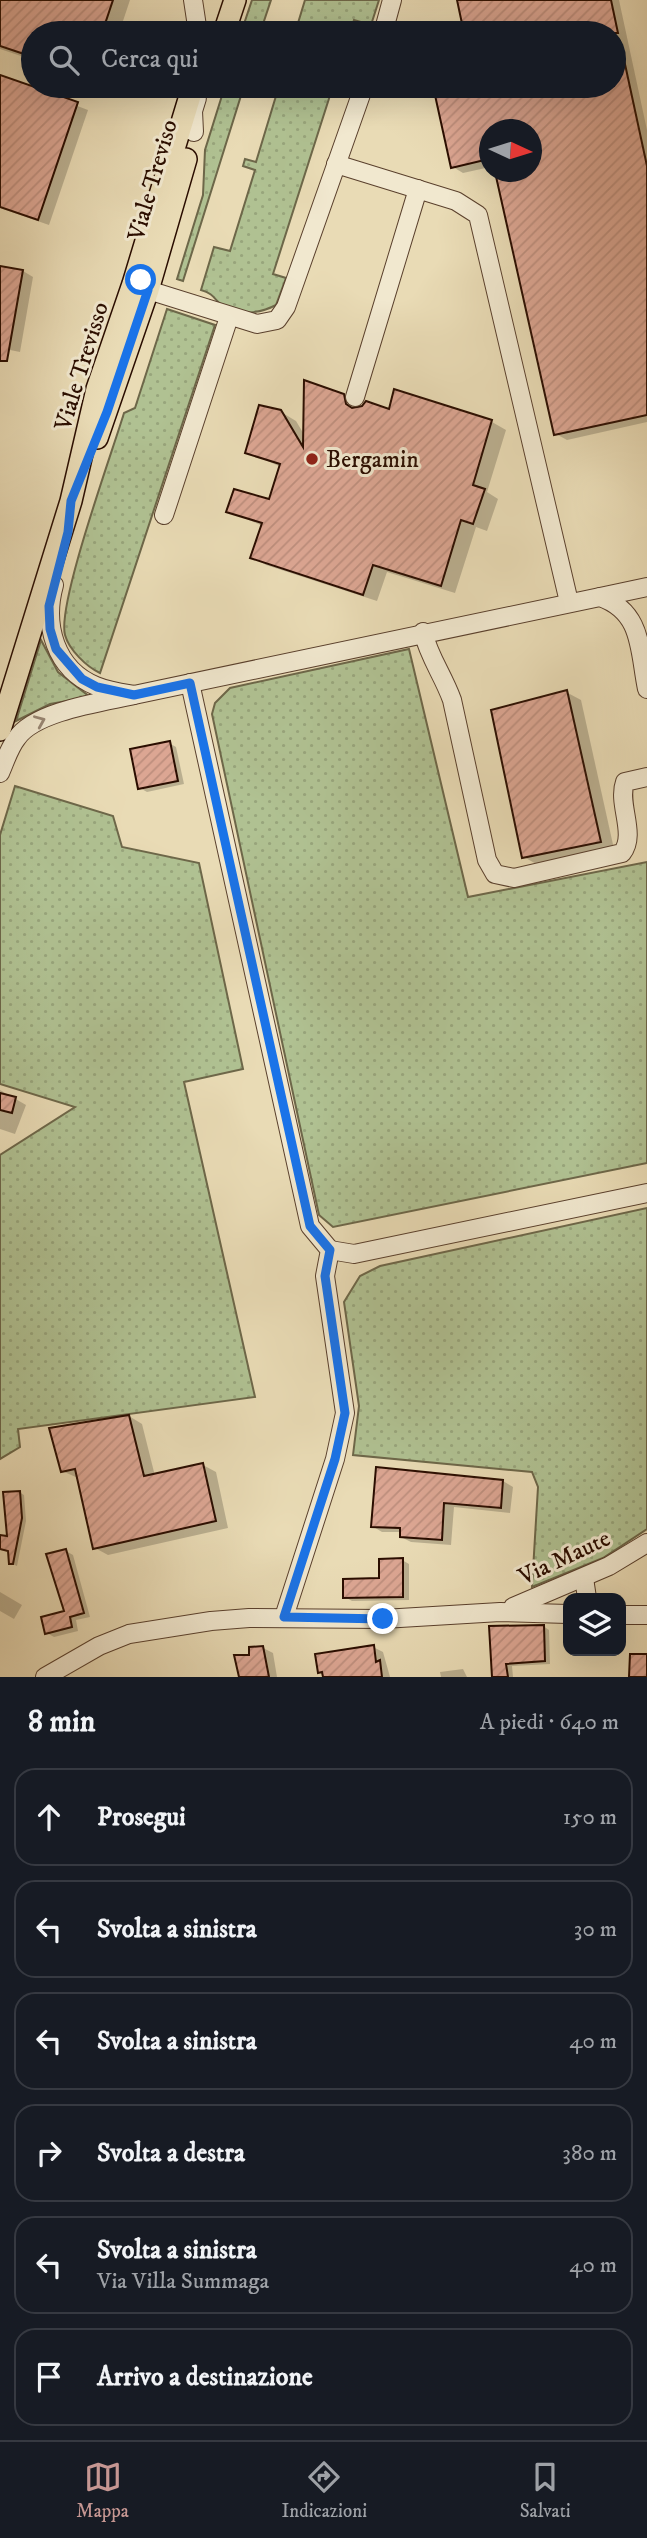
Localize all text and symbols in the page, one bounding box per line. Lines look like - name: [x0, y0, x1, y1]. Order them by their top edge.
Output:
- search box: [21, 21, 626, 98]
- icon: search: [45, 41, 83, 79]
- text: Cerca qui: [101, 43, 199, 76]
- street label: Viale Treviso: [121, 116, 185, 245]
- north arrow: [479, 119, 542, 182]
- route start: [125, 264, 156, 295]
- street label: Viale Trevisso: [48, 298, 116, 435]
- place label: Bergamin: [326, 445, 419, 475]
- marker: Bergamin: [304, 451, 320, 467]
- one-way arrow: [33, 715, 45, 729]
- street label: Via Maute: [513, 1524, 615, 1593]
- map controls: [563, 1593, 626, 1656]
- button: layers: [563, 1593, 626, 1656]
- route end: [367, 1603, 398, 1634]
- text: 8 min: [28, 1704, 95, 1741]
- text: A piedi · 640 m: [480, 1708, 619, 1737]
- icon: ahead: [30, 1798, 68, 1836]
- text: Prosegui: [97, 1801, 186, 1834]
- text: 150 m: [563, 1803, 617, 1832]
- icon: left: [30, 1910, 68, 1948]
- text: Svolta a sinistra: [97, 1913, 257, 1946]
- text: 30 m: [574, 1915, 617, 1944]
- icon: left: [30, 2022, 68, 2060]
- text: Svolta a sinistra: [97, 2025, 257, 2058]
- text: 40 m: [569, 2027, 617, 2056]
- icon: right: [30, 2134, 68, 2172]
- text: Svolta a destra: [97, 2137, 245, 2170]
- text: 380 m: [562, 2139, 617, 2168]
- text: Svolta a sinistra: [97, 2234, 257, 2267]
- icon: left: [30, 2246, 68, 2284]
- text: 40 m: [569, 2251, 617, 2280]
- text: Via Villa Summaga: [97, 2267, 269, 2296]
- icon: arrive: [30, 2358, 68, 2396]
- text: Arrivo a destinazione: [97, 2361, 313, 2394]
- tab: Mappa: [76, 2458, 129, 2523]
- tab: Indicazioni: [282, 2458, 367, 2523]
- tab: Salvati: [520, 2458, 571, 2523]

